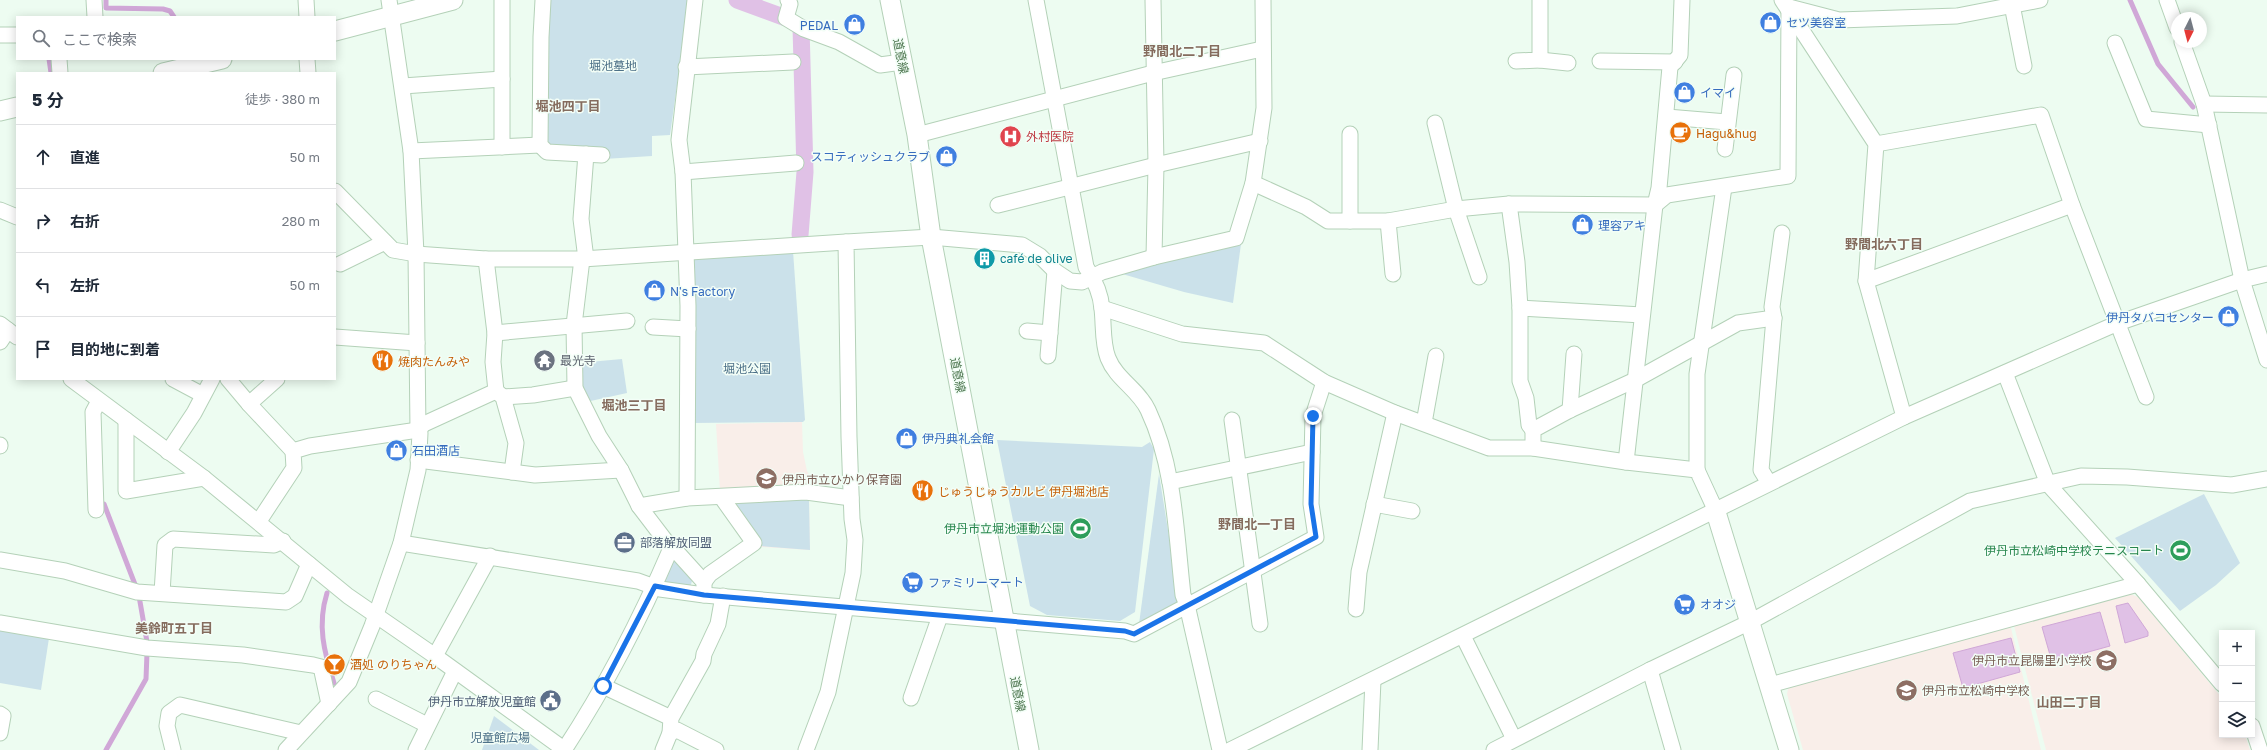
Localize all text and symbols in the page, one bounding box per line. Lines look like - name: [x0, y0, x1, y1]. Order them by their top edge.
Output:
- shop icon: セツ美容室: [1758, 9, 1784, 35]
- shop icon: PEDAL: [841, 12, 867, 38]
- north arrow: [2171, 12, 2207, 48]
- place label: セツ美容室: [1786, 15, 1846, 30]
- search box: [16, 16, 336, 60]
- place label: PEDAL: [800, 18, 838, 33]
- icon: search: [30, 27, 52, 49]
- text: ここで検索: [62, 30, 137, 48]
- street label: 道意線: [890, 37, 912, 75]
- district label: 野間北二丁目: [1143, 43, 1221, 59]
- park label: 堀池墓地: [589, 58, 637, 73]
- shop icon: イマイ: [1672, 79, 1698, 105]
- place label: イマイ: [1700, 85, 1736, 100]
- text: 5 分: [32, 89, 64, 110]
- text: 徒歩 · 380 m: [245, 91, 320, 107]
- district label: 堀池四丁目: [535, 98, 601, 114]
- cafe icon: Hagu&hug: [1667, 120, 1693, 146]
- hospital icon: 外村医院: [997, 123, 1023, 149]
- place label: Hagu&hug: [1696, 126, 1757, 141]
- place label: 外村医院: [1026, 129, 1074, 144]
- shop icon: スコティッシュクラブ: [933, 143, 959, 169]
- icon: ahead: [32, 146, 54, 168]
- text: 直進: [70, 148, 100, 166]
- text: 50 m: [290, 149, 320, 165]
- place label: スコティッシュクラブ: [811, 149, 930, 164]
- icon: right: [32, 210, 54, 232]
- text: 右折: [70, 212, 100, 230]
- shop icon: 理容アキ: [1570, 212, 1596, 238]
- text: 280 m: [282, 213, 320, 229]
- place label: 理容アキ: [1598, 218, 1646, 233]
- district label: 野間北六丁目: [1845, 236, 1923, 252]
- building icon: café de olive: [972, 245, 998, 271]
- place label: café de olive: [1000, 251, 1073, 266]
- icon: left: [32, 274, 54, 296]
- text: 左折: [70, 276, 100, 294]
- text: 50 m: [290, 277, 320, 293]
- shop icon: N's Factory: [641, 278, 667, 304]
- place label: N's Factory: [670, 284, 735, 299]
- shop icon: 伊丹タバコセンター: [2216, 304, 2242, 330]
- place label: 伊丹タバコセンター: [2106, 310, 2214, 325]
- icon: arrive: [32, 338, 54, 360]
- text: 目的地に到着: [70, 340, 160, 358]
- temple icon: 最光寺: [532, 347, 558, 373]
- restaurant icon: 焼肉たんみや: [370, 348, 396, 374]
- place label: 最光寺: [560, 353, 596, 368]
- place label: 焼肉たんみや: [398, 354, 470, 369]
- street label: 道意線: [947, 356, 969, 394]
- park label: 堀池公園: [723, 361, 771, 376]
- district label: 堀池三丁目: [601, 397, 667, 413]
- route end: [1304, 407, 1322, 425]
- shop icon: 伊丹典礼会館: [894, 425, 920, 451]
- place label: 伊丹典礼会館: [922, 431, 994, 446]
- shop icon: 石田酒店: [383, 437, 409, 463]
- place label: 石田酒店: [412, 443, 460, 458]
- school or university icon: 伊丹市立ひかり保育園: [753, 466, 779, 492]
- place label: 伊丹市立ひかり保育園: [782, 472, 902, 487]
- restaurant icon: じゅうじゅうカルビ 伊丹堀池店: [910, 478, 936, 504]
- place label: じゅうじゅうカルビ 伊丹堀池店: [938, 484, 1109, 499]
- sports icon: 伊丹市立堀池運動公園: [1067, 515, 1093, 541]
- district label: 野間北一丁目: [1218, 516, 1296, 532]
- place label: 伊丹市立堀池運動公園: [944, 521, 1064, 536]
- office icon: 部落解放同盟: [611, 529, 637, 555]
- place label: 部落解放同盟: [640, 535, 712, 550]
- sports icon: 伊丹市立松崎中学校テニスコート: [2167, 537, 2193, 563]
- place label: 伊丹市立松崎中学校テニスコート: [1984, 543, 2164, 558]
- supermarket icon: ファミリーマート: [899, 569, 925, 595]
- place label: ファミリーマート: [928, 575, 1024, 590]
- supermarket icon: オオジ: [1671, 591, 1697, 617]
- place label: オオジ: [1700, 597, 1736, 612]
- district label: 美鈴町五丁目: [135, 620, 213, 636]
- map controls: [2219, 630, 2255, 738]
- button: +: [2219, 630, 2255, 666]
- school or university icon: 伊丹市立昆陽里小学校: [2094, 647, 2120, 673]
- bar icon: 酒処 のりちゃん: [322, 651, 348, 677]
- place label: 伊丹市立昆陽里小学校: [1972, 653, 2092, 668]
- place label: 酒処 のりちゃん: [350, 657, 437, 672]
- button: −: [2219, 666, 2255, 702]
- street label: 道意線: [1007, 675, 1029, 713]
- route start: [594, 677, 612, 695]
- school or university icon: 伊丹市立松崎中学校: [1894, 677, 1920, 703]
- place label: 伊丹市立松崎中学校: [1922, 683, 2030, 698]
- public building icon: 伊丹市立解放児童館: [538, 688, 564, 714]
- place label: 伊丹市立解放児童館: [428, 694, 536, 709]
- district label: 山田二丁目: [2036, 694, 2102, 710]
- button: layers: [2219, 702, 2255, 738]
- park label: 児童館広場: [470, 730, 530, 745]

